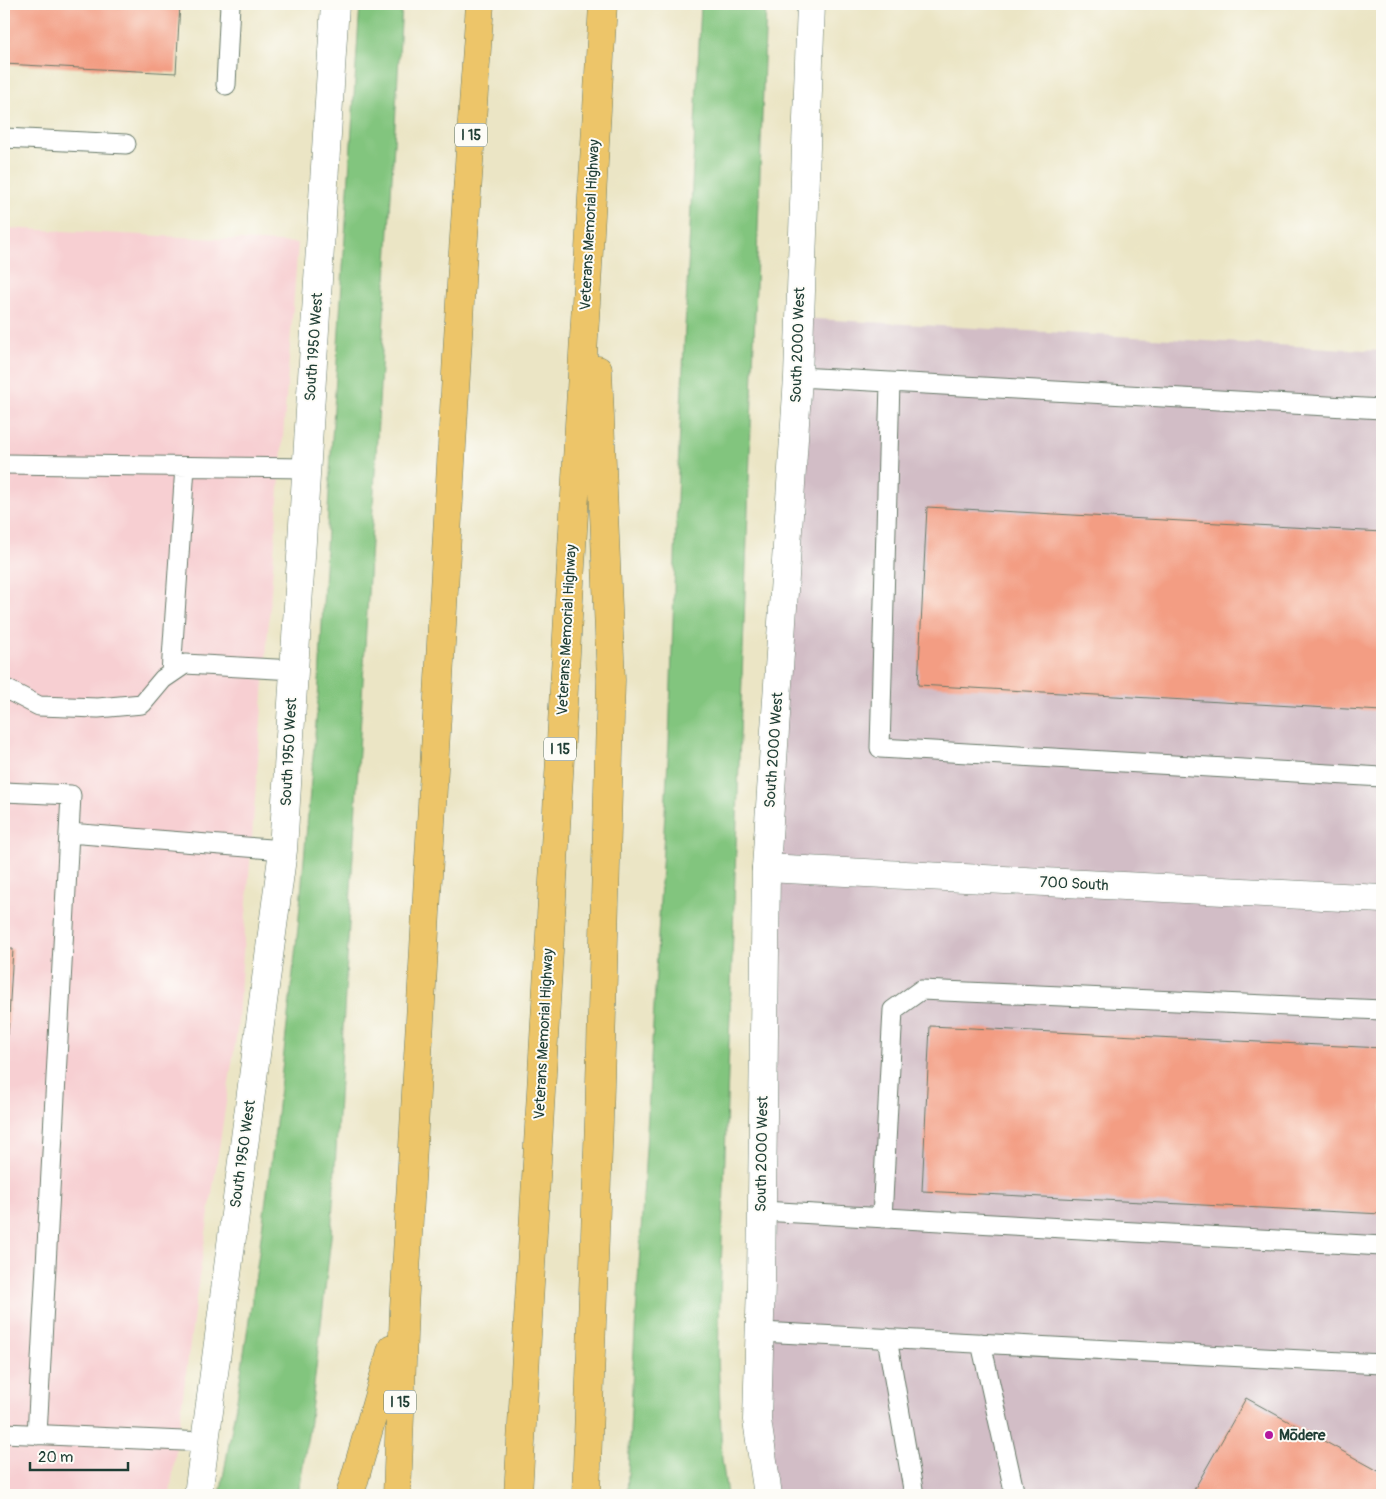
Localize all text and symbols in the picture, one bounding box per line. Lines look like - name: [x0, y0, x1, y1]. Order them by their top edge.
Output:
- road number: I 15: [455, 124, 487, 146]
- street label: Veterans Memorial Highway: [576, 138, 604, 311]
- street label: South 2000 West: [786, 286, 810, 403]
- street label: South 1950 West: [301, 291, 327, 402]
- street label: Veterans Memorial Highway: [553, 543, 581, 716]
- street label: South 2000 West: [760, 691, 788, 809]
- street label: South 1950 West: [277, 696, 301, 807]
- road number: I 15: [544, 738, 576, 761]
- street label: 700 South: [1039, 873, 1109, 895]
- street label: Veterans Memorial Highway: [530, 947, 558, 1120]
- street label: South 2000 West: [751, 1095, 773, 1212]
- street label: South 1950 West: [226, 1098, 260, 1209]
- road number: I 15: [384, 1390, 416, 1414]
- place label: Mōdere: [1279, 1426, 1326, 1445]
- marker: Mōdere: [1263, 1429, 1275, 1441]
- scale bar: [30, 1439, 128, 1471]
- text: 20 m: [38, 1448, 73, 1467]

